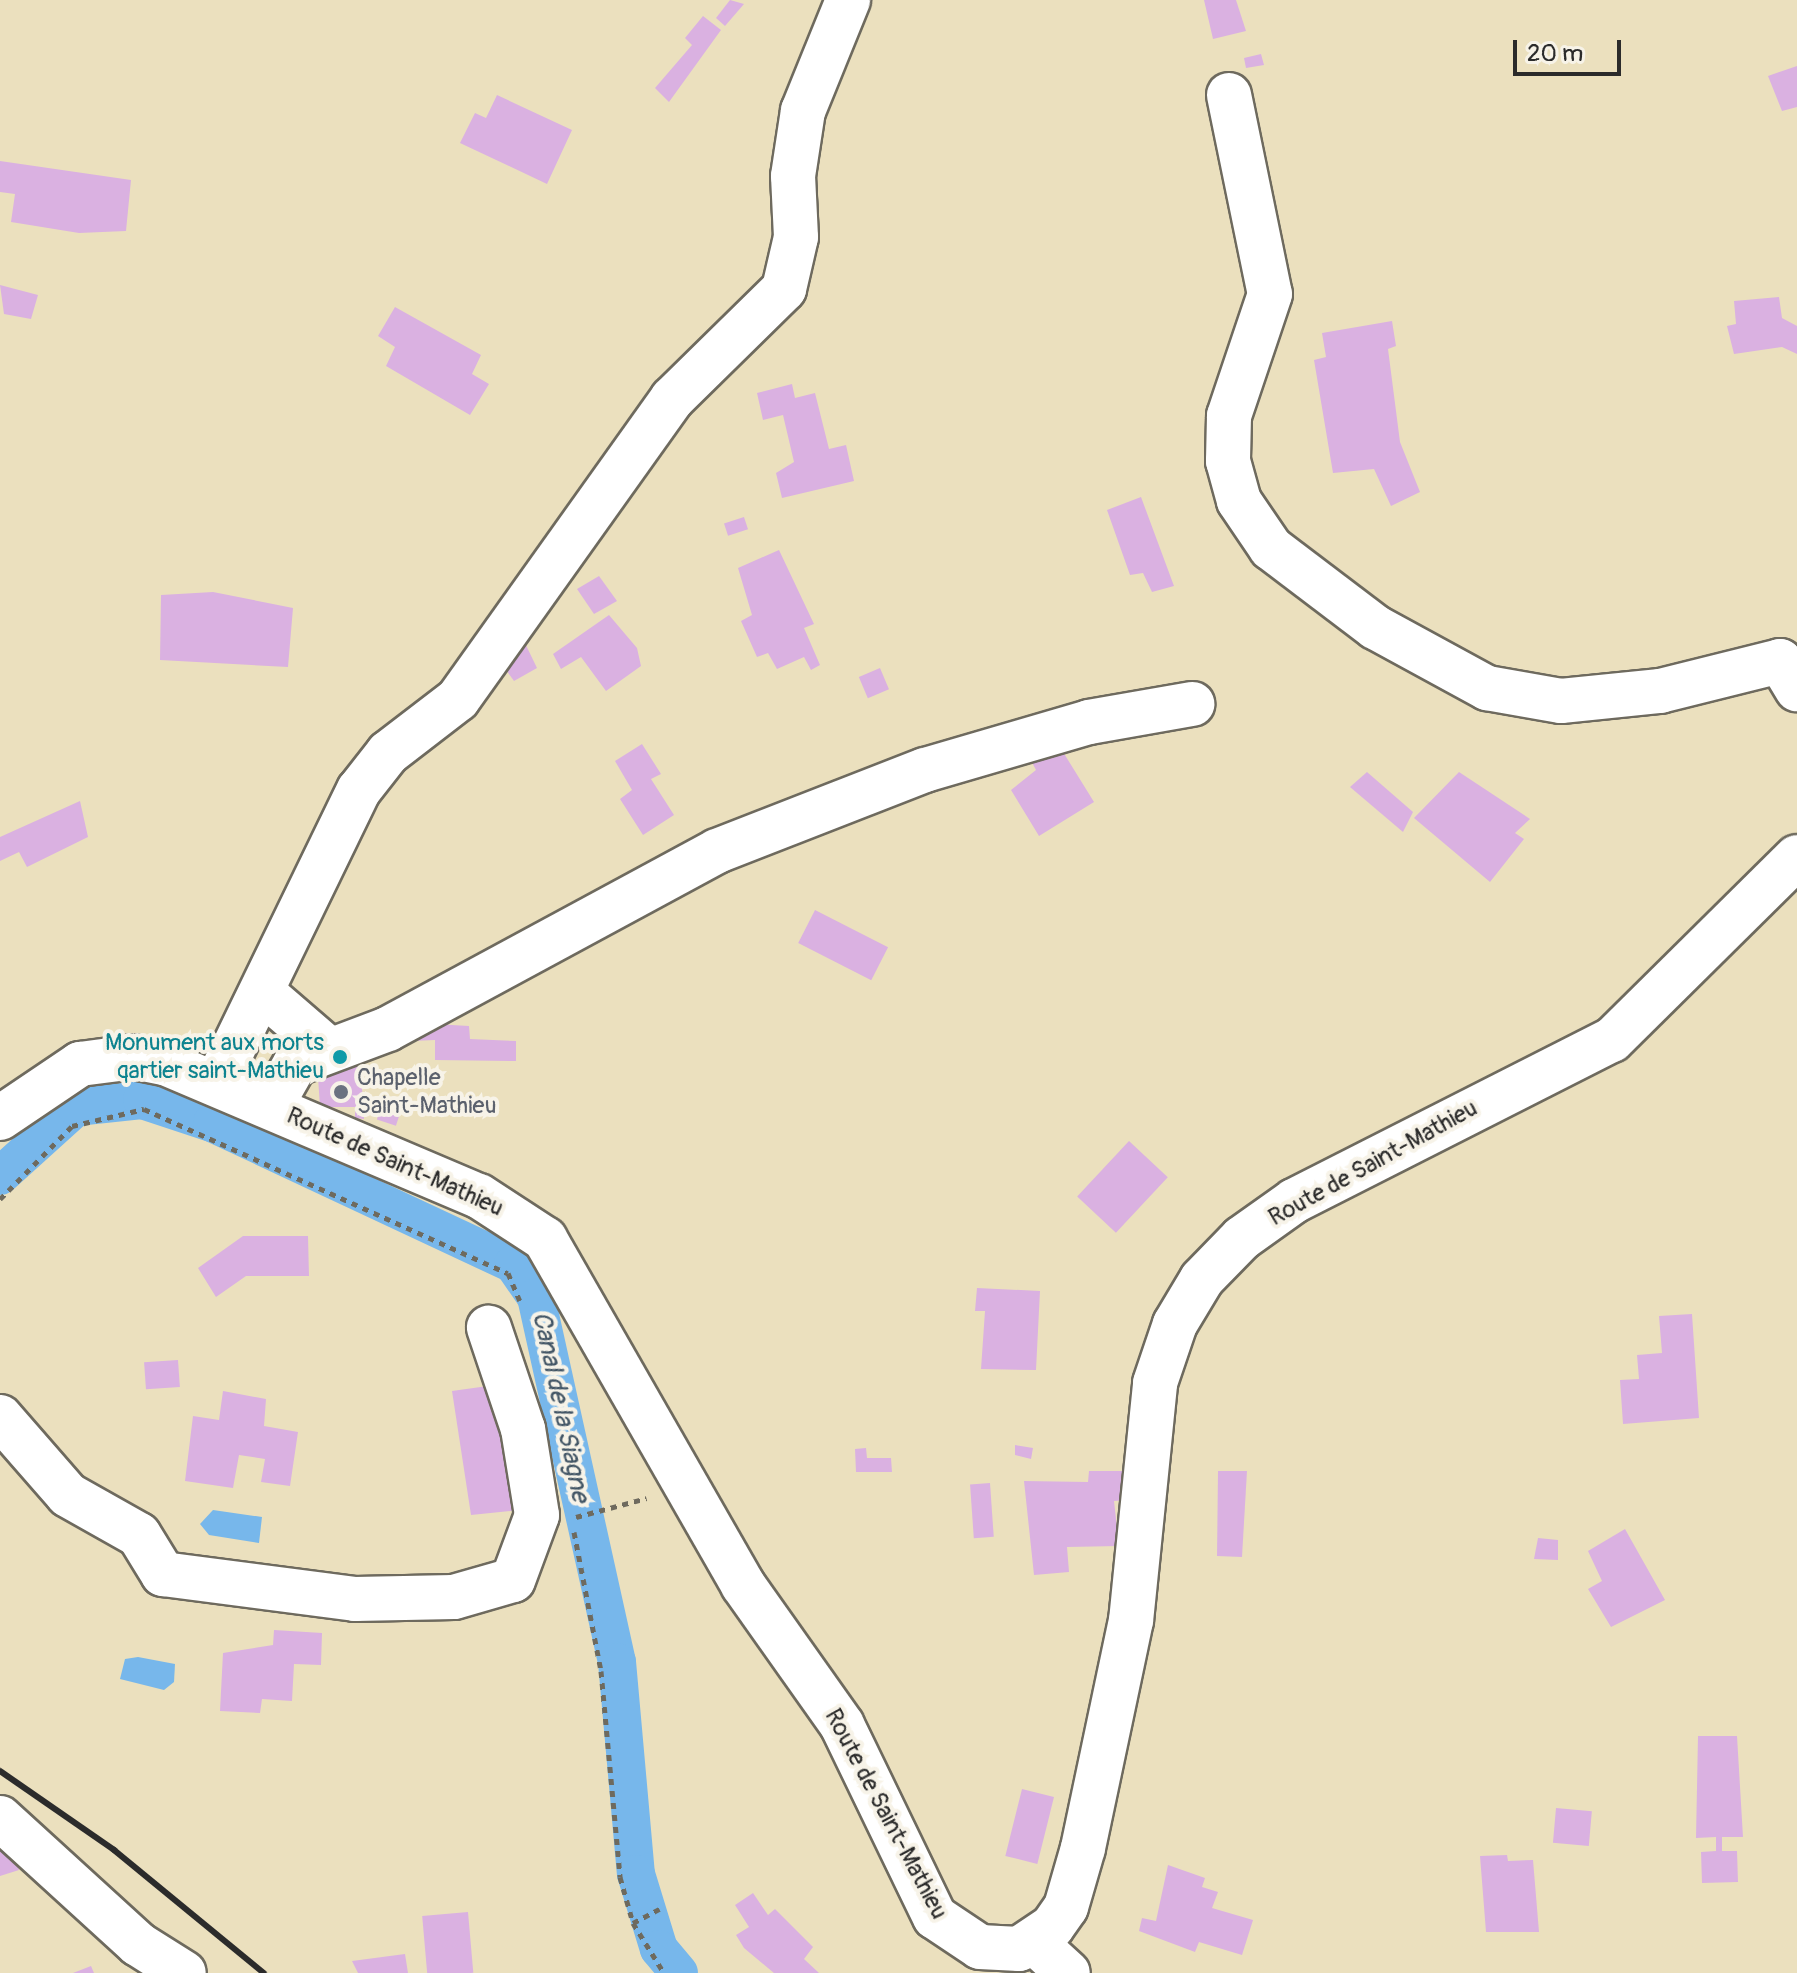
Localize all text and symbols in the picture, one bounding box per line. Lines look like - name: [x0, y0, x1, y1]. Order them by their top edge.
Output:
- scale bar: [1517, 24, 1625, 74]
- text: 20 m: [1527, 39, 1583, 68]
- place label: Monument aux morts qartier saint-Mathieu: [105, 1029, 324, 1085]
- marker: Monument aux morts qartier saint-Mathieu: [331, 1048, 349, 1066]
- place label: Chapelle Saint-Mathieu: [357, 1064, 496, 1120]
- marker: Chapelle Saint-Mathieu: [332, 1083, 350, 1101]
- street label: Route de Saint-Mathieu: [1264, 1094, 1482, 1232]
- street label: Route de Saint-Mathieu: [282, 1101, 508, 1223]
- water label: Canal de la Siagne: [525, 1309, 595, 1505]
- street label: Route de Saint-Mathieu: [818, 1704, 954, 1924]

